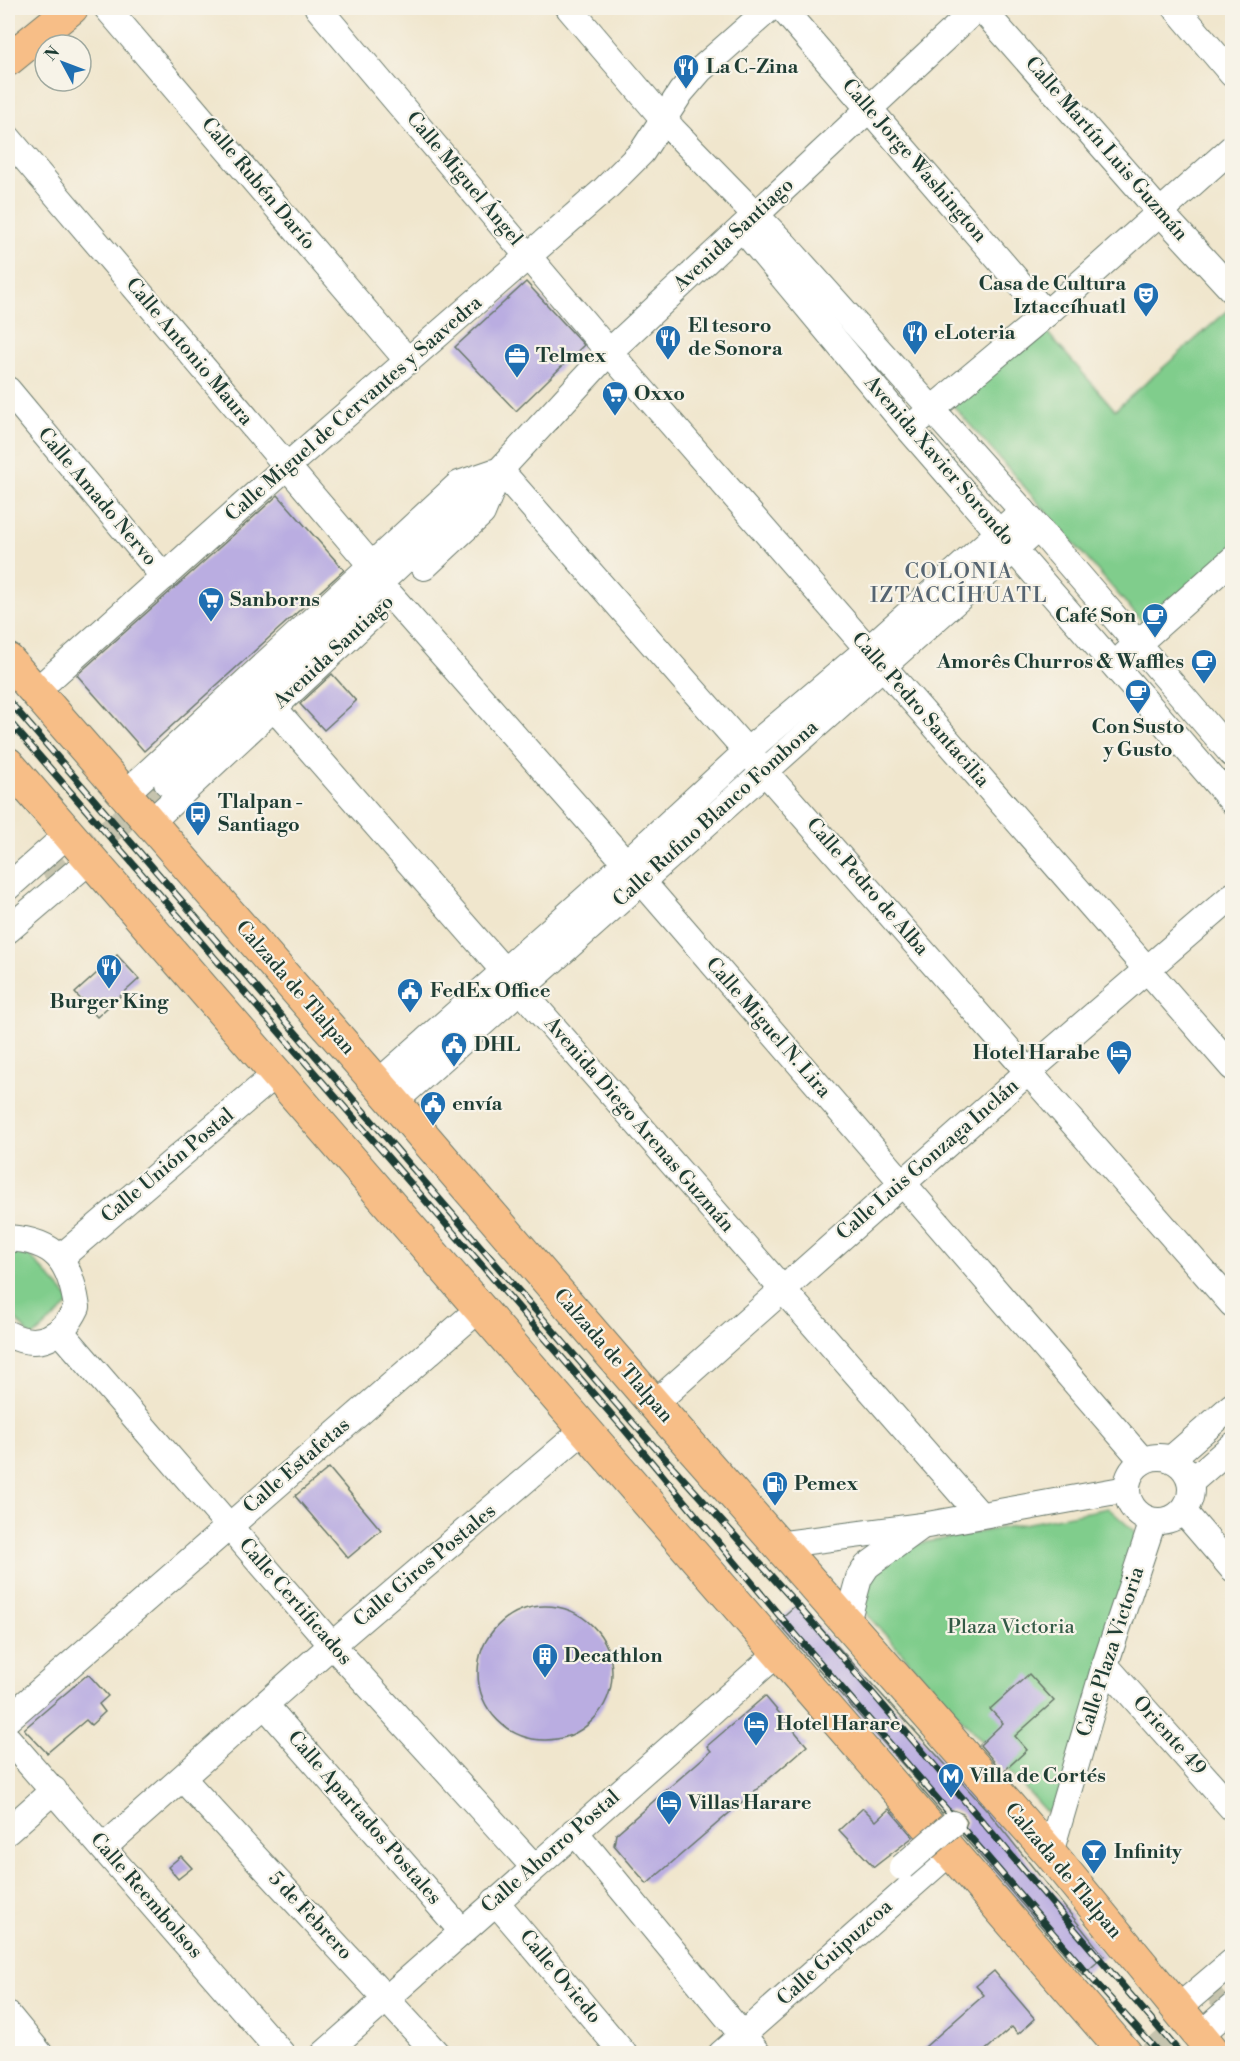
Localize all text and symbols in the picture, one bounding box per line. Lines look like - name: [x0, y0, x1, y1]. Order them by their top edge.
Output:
- north arrow: [33, 33, 93, 93]
- text: N: [41, 42, 64, 65]
- restaurant icon: La C-Zina: [671, 52, 701, 90]
- street label: Calle Martín Luis Guzmán: [1019, 52, 1193, 246]
- place label: La C-Zina: [706, 55, 798, 80]
- street label: Calle Jorge Washington: [836, 74, 992, 248]
- street label: Calle Miguel Ángel: [400, 106, 528, 251]
- street label: Calle Rubén Darío: [195, 113, 321, 255]
- street label: Avenida Santiago: [668, 173, 799, 298]
- place label: Casa de Cultura Iztaccíhuatl: [979, 272, 1126, 320]
- street label: Calle Antonio Maura: [120, 273, 259, 432]
- theatre icon: Casa de Cultura Iztaccíhuatl: [1131, 280, 1161, 318]
- street label: Calle Miguel de Cervantes y Saavedra: [221, 290, 488, 527]
- place label: El tesoro de Sonora: [688, 314, 783, 362]
- restaurant icon: eLoteria: [900, 318, 930, 356]
- place label: eLoteria: [934, 321, 1016, 346]
- restaurant icon: El tesoro de Sonora: [653, 323, 683, 361]
- office icon: Telmex: [502, 341, 532, 379]
- place label: Telmex: [536, 344, 607, 369]
- street label: Avenida Xavier Sorondo: [858, 370, 1020, 551]
- supermarket icon: Oxxo: [600, 379, 630, 417]
- place label: Oxxo: [634, 382, 685, 407]
- street label: Calle Amado Nervo: [32, 423, 162, 571]
- district label: COLONIA IZTACCÍHUATL: [870, 559, 1048, 609]
- supermarket icon: Sanborns: [196, 585, 226, 623]
- place label: Sanborns: [230, 588, 320, 613]
- street label: Avenida Santiago: [268, 590, 399, 715]
- cafe icon: Café Son: [1140, 601, 1170, 639]
- place label: Café Son: [1055, 604, 1137, 629]
- street label: Calle Pedro Santacilia: [846, 627, 995, 794]
- cafe icon: Amorês Churros & Waffles: [1189, 647, 1219, 685]
- place label: Amorês Churros & Waffles: [936, 650, 1184, 675]
- cafe icon: Con Susto y Gusto: [1123, 677, 1153, 715]
- street label: Calle Rufino Blanco Fombona: [608, 715, 824, 913]
- place label: Con Susto y Gusto: [1092, 715, 1184, 763]
- place label: Tlalpan - Santiago: [218, 790, 303, 838]
- bus stop icon: Tlalpan - Santiago: [183, 799, 213, 837]
- street label: Calle Pedro de Alba: [800, 813, 934, 962]
- street label: Calzada de Tlalpan: [230, 916, 360, 1060]
- restaurant icon: Burger King: [94, 952, 124, 990]
- street label: Calle Miguel N. Lira: [700, 953, 836, 1104]
- public building icon: FedEx Office: [395, 976, 425, 1014]
- place label: FedEx Office: [430, 979, 551, 1004]
- place label: Burger King: [50, 990, 169, 1015]
- street label: Avenida Diego Arenas Guzmán: [538, 1011, 739, 1238]
- public building icon: DHL: [439, 1030, 469, 1068]
- place label: DHL: [474, 1033, 520, 1058]
- hotel icon: Hotel Harabe: [1104, 1038, 1134, 1076]
- place label: Hotel Harabe: [973, 1041, 1100, 1066]
- street label: Calle Luis Gonzaga Inclán: [832, 1074, 1024, 1246]
- public building icon: envía: [418, 1089, 448, 1127]
- place label: envía: [452, 1092, 502, 1117]
- street label: Calle Unión Postal: [96, 1103, 240, 1229]
- street label: Calzada de Tlalpan: [548, 1284, 678, 1428]
- street label: Calle Estafetas: [238, 1413, 356, 1519]
- fuel station icon: Pemex: [760, 1469, 790, 1507]
- place label: Pemex: [794, 1472, 858, 1497]
- street label: Calle Giros Postales: [349, 1499, 501, 1633]
- street label: Calle Certificados: [233, 1533, 357, 1671]
- street label: Calle Plaza Victoria: [1072, 1563, 1151, 1740]
- park label: Plaza Victoria: [947, 1615, 1076, 1640]
- building icon: Decathlon: [530, 1641, 560, 1679]
- place label: Decathlon: [564, 1644, 663, 1669]
- street label: Oriente 49: [1127, 1691, 1211, 1781]
- hotel icon: Hotel Harare: [741, 1709, 771, 1747]
- place label: Hotel Harare: [776, 1712, 901, 1737]
- street label: Calle Apartados Postales: [282, 1726, 446, 1910]
- metro station icon: Villa de Cortés: [936, 1761, 966, 1799]
- place label: Villa de Cortés: [969, 1764, 1106, 1789]
- street label: Calle Ahorro Postal: [477, 1785, 625, 1919]
- hotel icon: Villas Harare: [654, 1788, 684, 1826]
- place label: Villas Harare: [687, 1791, 812, 1816]
- street label: Calzada de Tlalpan: [999, 1798, 1127, 1944]
- street label: Calle Reembolsos: [85, 1828, 207, 1964]
- bar icon: Infinity: [1079, 1837, 1109, 1875]
- place label: Infinity: [1114, 1840, 1183, 1865]
- street label: 5 de Febrero: [263, 1866, 357, 1966]
- street label: Calle Guipuzcoa: [772, 1894, 899, 2011]
- street label: Calle Oviedo: [514, 1925, 606, 2029]

